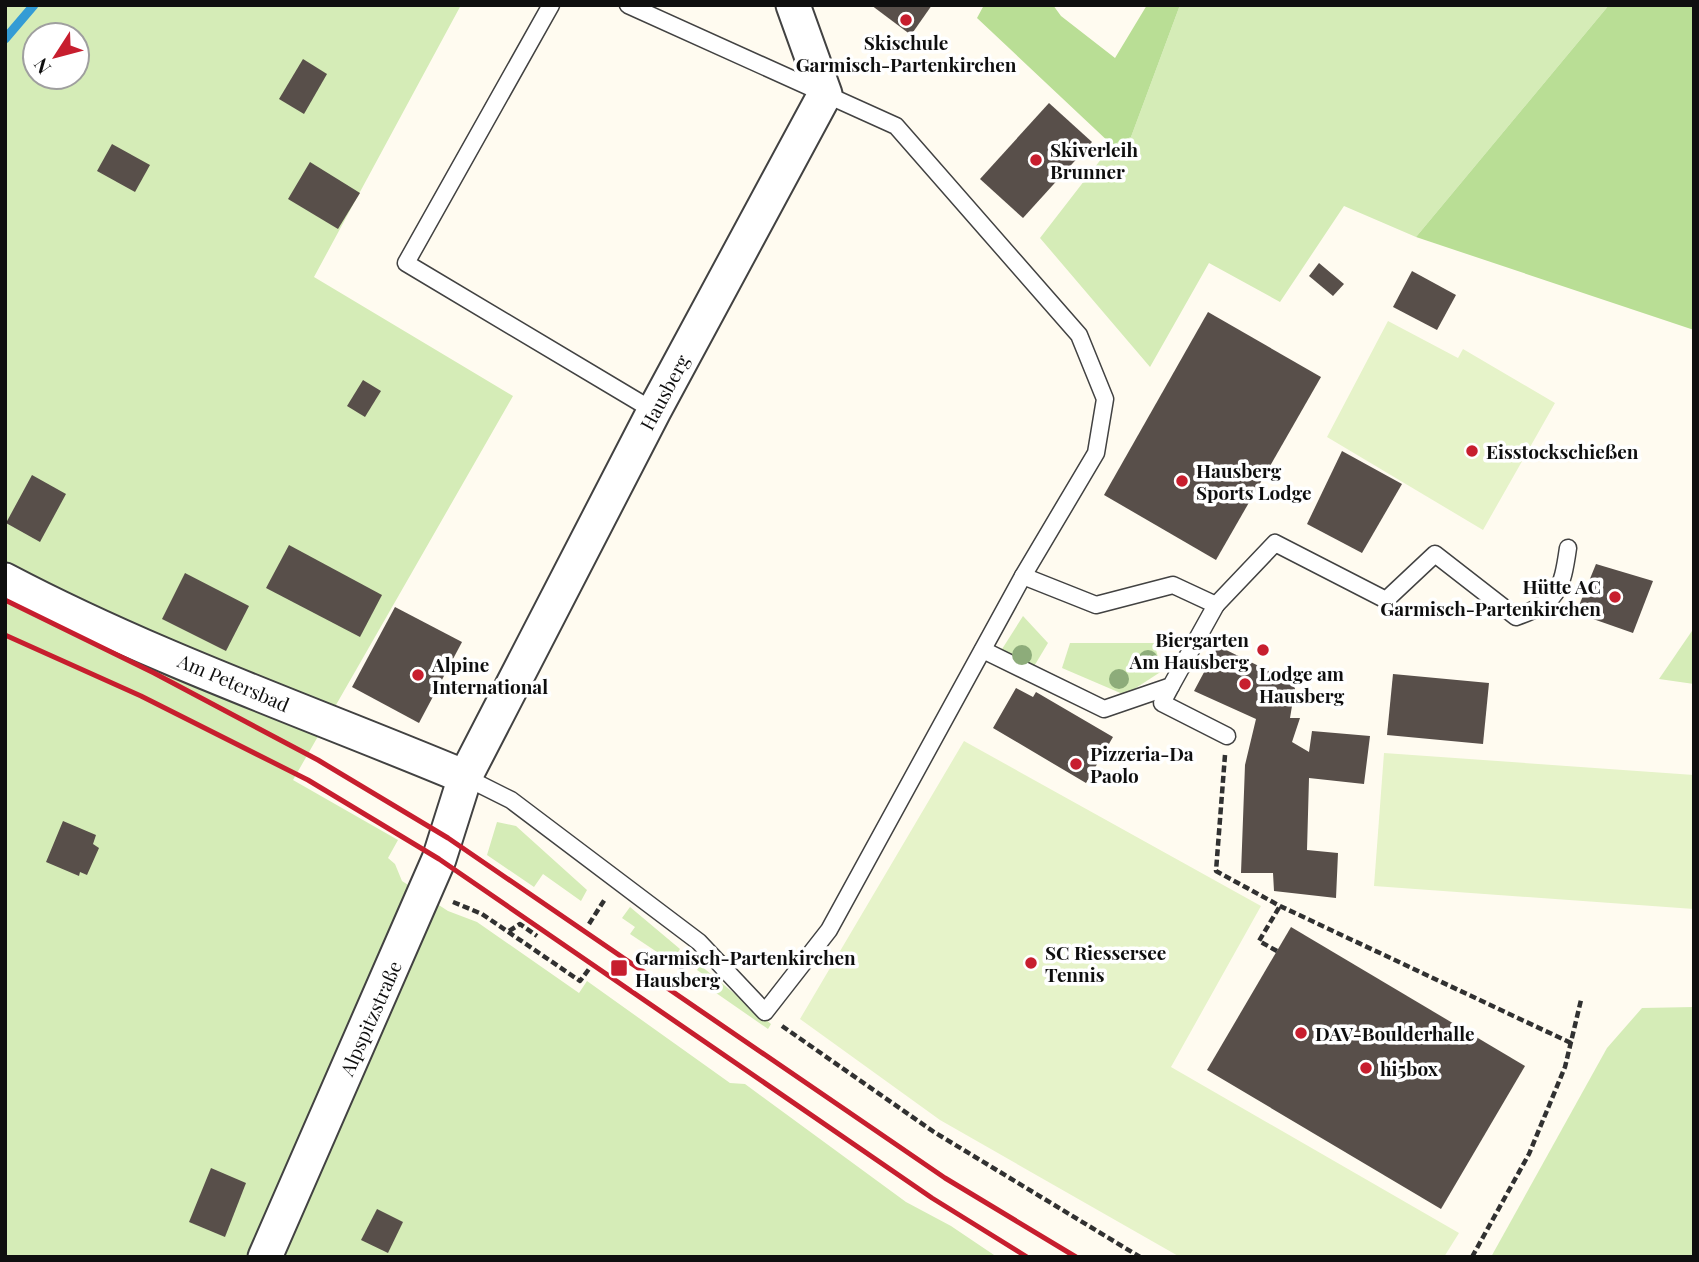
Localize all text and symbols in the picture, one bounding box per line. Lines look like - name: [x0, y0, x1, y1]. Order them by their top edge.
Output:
- marker: Skischule Garmisch-Partenkirchen: [898, 12, 914, 28]
- north arrow: [21, 21, 91, 91]
- place label: Skischule Garmisch-Partenkirchen: [796, 29, 1017, 77]
- text: N: [27, 53, 56, 80]
- place label: Skiverleih Brunner: [1050, 136, 1139, 184]
- marker: Skiverleih Brunner: [1028, 152, 1044, 168]
- street label: Hausberg: [633, 350, 695, 434]
- place label: Eisstockschießen: [1486, 438, 1639, 464]
- marker: Eisstockschießen: [1464, 443, 1480, 459]
- place label: Hausberg Sports Lodge: [1196, 457, 1311, 505]
- marker: Hausberg Sports Lodge: [1174, 473, 1190, 489]
- place label: Hütte AC Garmisch-Partenkirchen: [1380, 573, 1601, 621]
- marker: Hütte AC Garmisch-Partenkirchen: [1607, 589, 1623, 605]
- place label: Biergarten Am Hausberg: [1129, 626, 1249, 674]
- marker: Biergarten Am Hausberg: [1255, 642, 1271, 658]
- street label: Am Petersbad: [173, 646, 294, 717]
- place label: Alpine International: [431, 651, 548, 699]
- place label: Lodge am Hausberg: [1259, 660, 1345, 708]
- marker: Alpine International: [410, 667, 426, 683]
- marker: Lodge am Hausberg: [1237, 676, 1253, 692]
- place label: Pizzeria-Da Paolo: [1090, 740, 1194, 788]
- marker: Pizzeria-Da Paolo: [1068, 756, 1084, 772]
- place label: SC Riessersee Tennis: [1045, 939, 1166, 987]
- place label: Garmisch-Partenkirchen Hausberg: [635, 944, 856, 992]
- marker: SC Riessersee Tennis: [1023, 955, 1039, 971]
- street label: Alpspitzstraße: [333, 956, 407, 1080]
- marker: Garmisch-Partenkirchen Hausberg: [609, 958, 629, 978]
- place label: DAV-Boulderhalle: [1315, 1020, 1475, 1046]
- marker: DAV-Boulderhalle: [1293, 1025, 1309, 1041]
- place label: hi5box: [1380, 1055, 1439, 1081]
- marker: hi5box: [1358, 1060, 1374, 1076]

